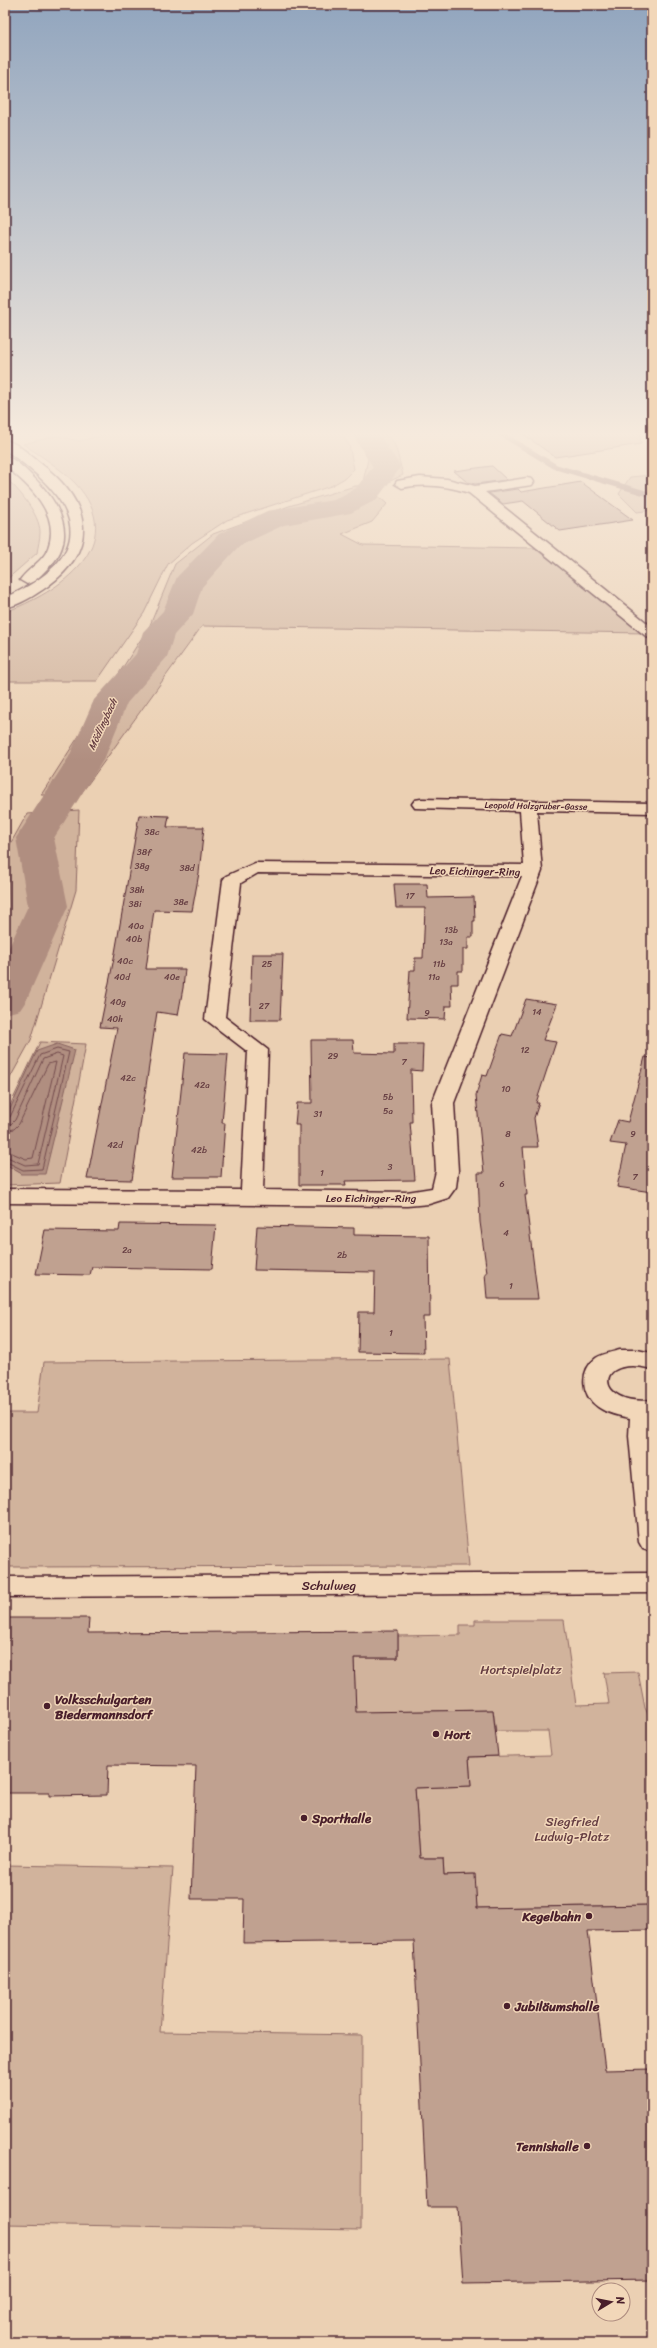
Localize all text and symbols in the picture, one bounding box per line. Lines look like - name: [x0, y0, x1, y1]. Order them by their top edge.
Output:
- water label: Mödlingbach: [83, 695, 123, 753]
- street label: Leopold Holzgruber-Gasse: [484, 797, 588, 815]
- house number: 38c: [145, 824, 160, 840]
- house number: 38f: [137, 844, 153, 860]
- house number: 38g: [135, 858, 150, 874]
- house number: 38d: [179, 860, 196, 876]
- street label: Leo Eichinger-Ring: [430, 861, 521, 882]
- house number: 38h: [129, 882, 145, 898]
- house number: 17: [405, 888, 415, 904]
- house number: 38e: [174, 894, 189, 910]
- house number: 38i: [129, 896, 142, 912]
- house number: 40a: [128, 918, 144, 934]
- house number: 13b: [444, 922, 458, 938]
- house number: 40b: [126, 931, 142, 947]
- house number: 13a: [439, 934, 453, 950]
- house number: 40c: [117, 953, 133, 969]
- house number: 25: [262, 956, 273, 972]
- house number: 11b: [433, 956, 445, 972]
- house number: 40d: [114, 969, 131, 985]
- house number: 40e: [164, 969, 180, 985]
- house number: 11a: [428, 969, 441, 985]
- house number: 40g: [110, 994, 126, 1010]
- house number: 27: [259, 998, 270, 1014]
- house number: 14: [532, 1004, 542, 1020]
- house number: 9: [424, 1005, 430, 1021]
- house number: 40h: [107, 1011, 123, 1027]
- house number: 12: [520, 1042, 530, 1058]
- house number: 29: [328, 1048, 339, 1064]
- house number: 7: [401, 1054, 407, 1070]
- house number: 42c: [120, 1070, 136, 1086]
- house number: 42a: [194, 1077, 210, 1093]
- house number: 10: [501, 1081, 511, 1097]
- house number: 5b: [383, 1089, 393, 1105]
- house number: 5a: [383, 1103, 393, 1119]
- house number: 31: [314, 1106, 323, 1122]
- house number: 8: [505, 1126, 511, 1142]
- house number: 9: [630, 1126, 636, 1142]
- house number: 42d: [107, 1137, 124, 1153]
- house number: 42b: [191, 1142, 207, 1158]
- house number: 3: [388, 1159, 393, 1175]
- house number: 1: [320, 1165, 324, 1181]
- house number: 7: [632, 1169, 638, 1185]
- house number: 6: [499, 1176, 505, 1192]
- street label: Leo Eichinger-Ring: [326, 1189, 417, 1208]
- house number: 4: [503, 1225, 509, 1241]
- house number: 2a: [122, 1242, 132, 1258]
- house number: 2b: [337, 1247, 347, 1263]
- house number: 1: [509, 1278, 513, 1294]
- house number: 1: [389, 1325, 393, 1341]
- street label: Schulweg: [302, 1574, 357, 1597]
- park label: Hortspielplatz: [480, 1658, 563, 1681]
- place label: Volksschulgarten Biedermannsdorf: [55, 1688, 154, 1726]
- marker: Volksschulgarten Biedermannsdorf: [42, 1701, 52, 1711]
- place label: Hort: [443, 1723, 471, 1746]
- marker: Hort: [431, 1729, 441, 1739]
- place label: Sporthalle: [311, 1807, 372, 1830]
- park label: Siegfried Ludwig-Platz: [535, 1810, 610, 1848]
- marker: Sporthalle: [299, 1813, 309, 1823]
- place label: Kegelbahn: [521, 1905, 582, 1928]
- marker: Kegelbahn: [584, 1911, 594, 1921]
- place label: Jubiläumshalle: [514, 1995, 600, 2018]
- marker: Jubiläumshalle: [502, 2001, 512, 2011]
- place label: Tennishalle: [516, 2135, 579, 2158]
- marker: Tennishalle: [582, 2141, 592, 2151]
- north arrow: [591, 2282, 631, 2322]
- text: N: [610, 2294, 630, 2306]

